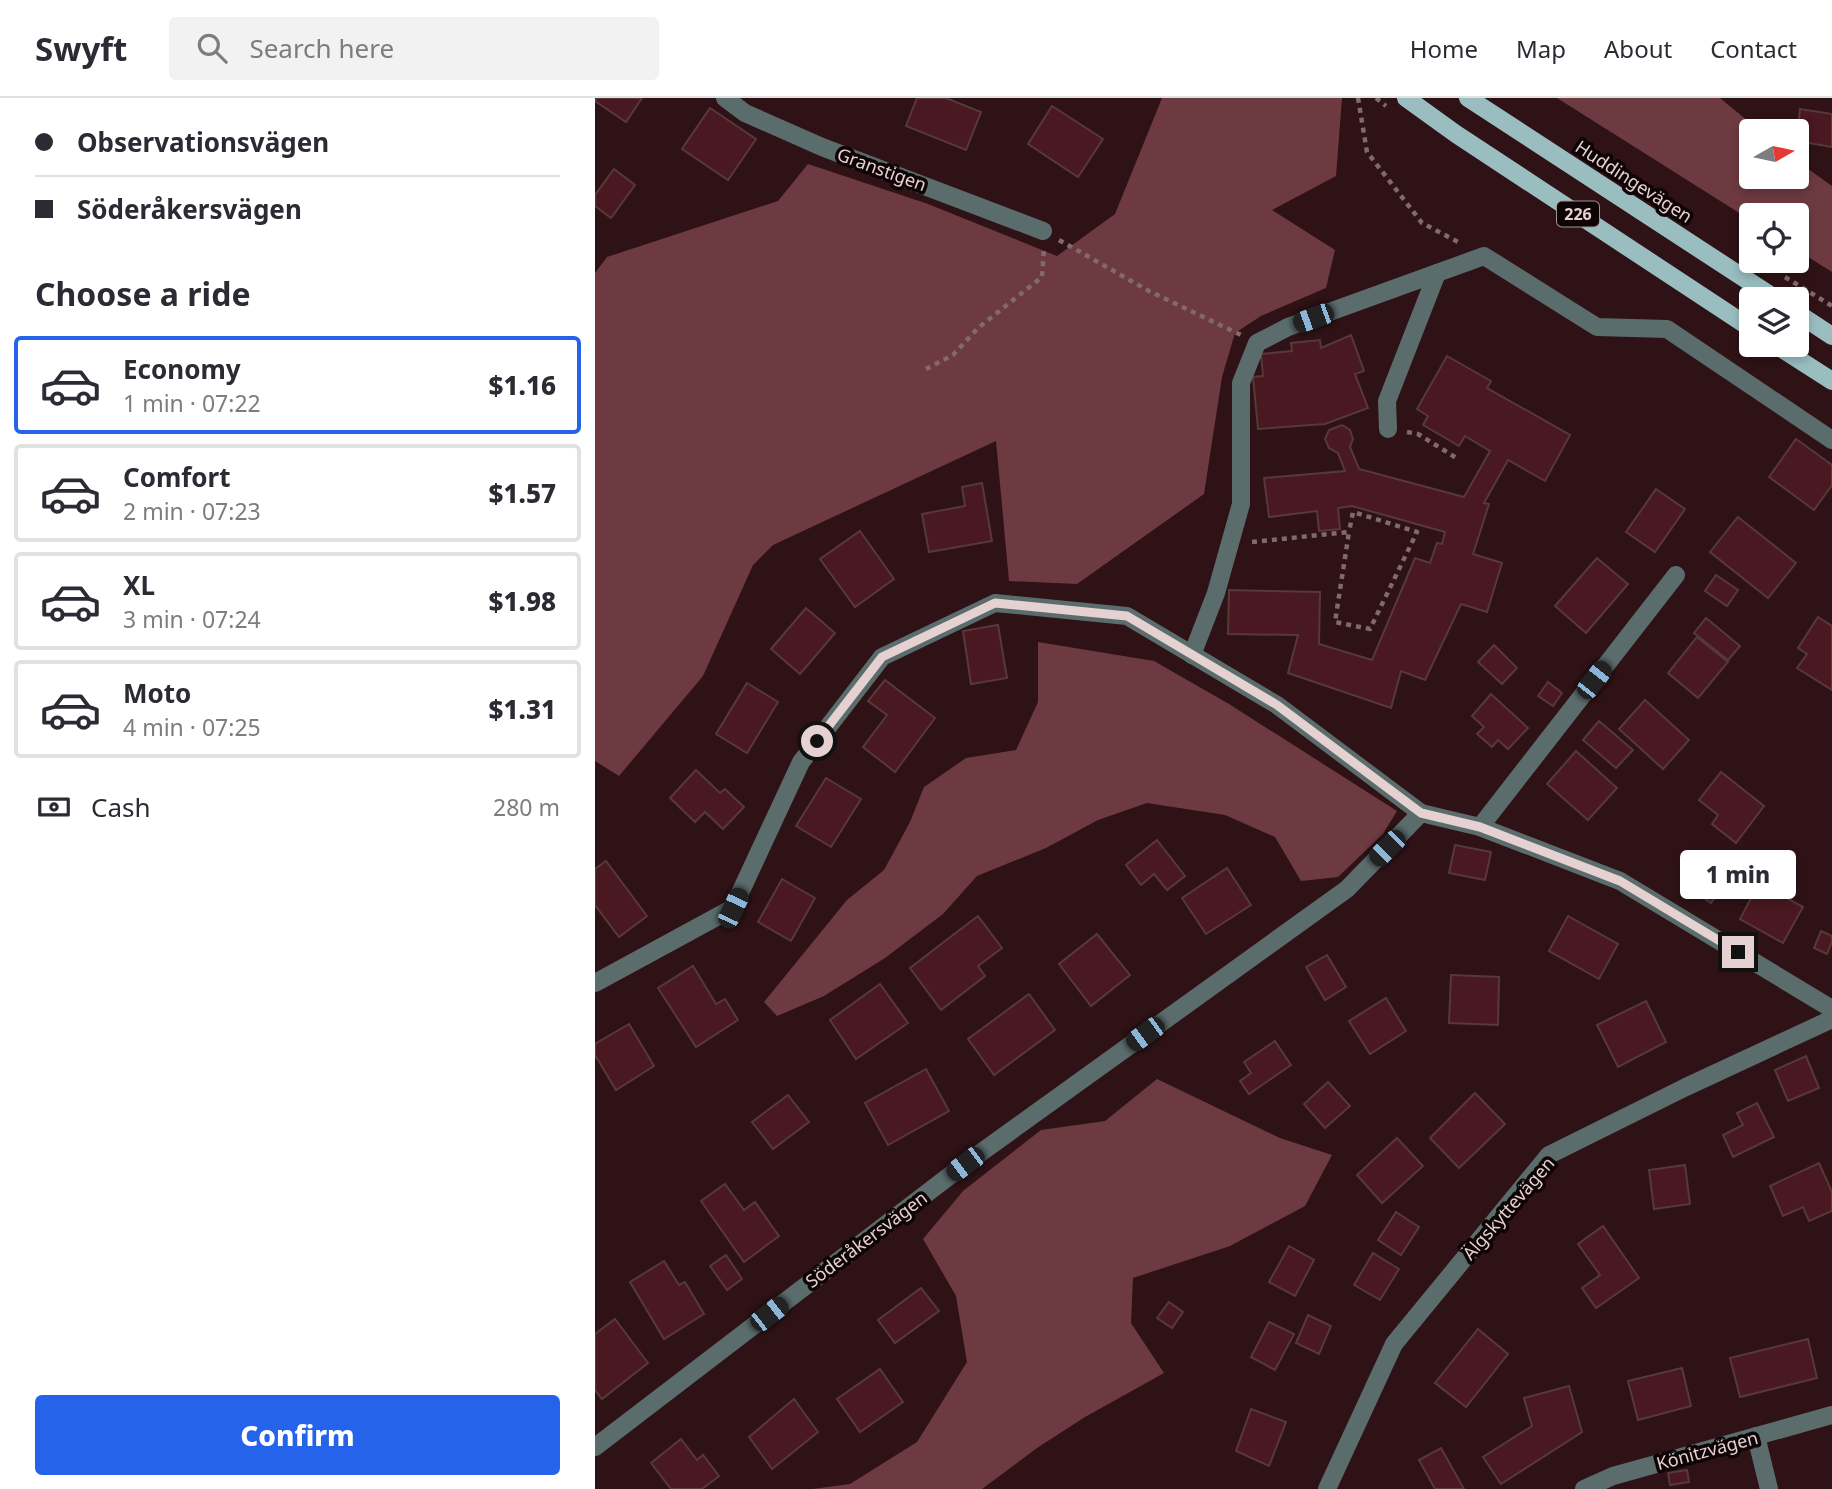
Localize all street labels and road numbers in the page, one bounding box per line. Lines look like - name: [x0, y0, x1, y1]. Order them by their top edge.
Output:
- street label: Huddingevägen: [1571, 134, 1697, 228]
- street label: Granstigen: [834, 142, 930, 196]
- road number: 226: [1557, 202, 1599, 226]
- street label: Älgskyttevägen: [1457, 1151, 1559, 1265]
- street label: Söderåkersvägen: [800, 1185, 932, 1293]
- street label: Könitzvägen: [1653, 1425, 1761, 1475]

